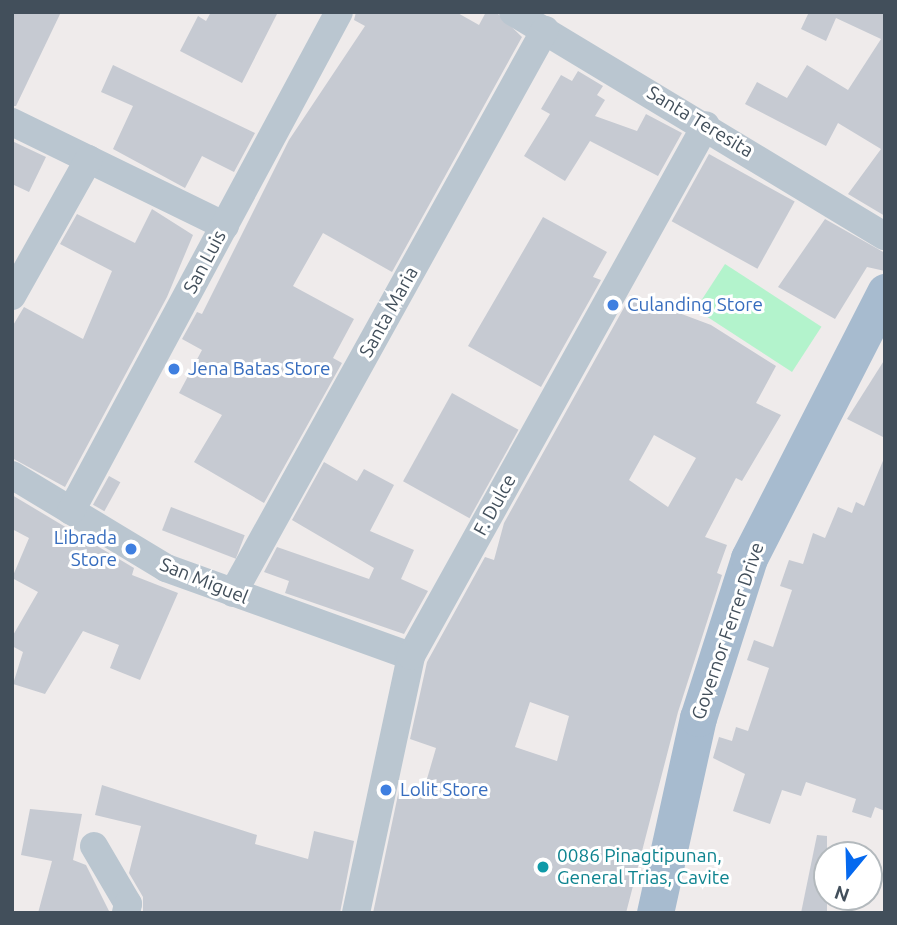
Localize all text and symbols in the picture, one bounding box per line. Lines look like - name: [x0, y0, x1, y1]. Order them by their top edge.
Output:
- street label: Santa Teresita: [643, 81, 757, 163]
- street label: San Luis: [179, 226, 231, 298]
- street label: Santa Maria: [355, 263, 423, 361]
- place label: Culanding Store: [627, 294, 763, 316]
- marker: Culanding Store: [605, 297, 621, 313]
- place label: Jena Batas Store: [188, 358, 331, 380]
- marker: Jena Batas Store: [166, 361, 182, 377]
- street label: F. Dulce: [469, 470, 521, 540]
- place label: Librada Store: [54, 527, 117, 571]
- street label: Governor Ferrer Drive: [687, 539, 769, 723]
- marker: Librada Store: [123, 541, 139, 557]
- street label: San Miguel: [156, 553, 252, 609]
- place label: Lolit Store: [400, 779, 488, 801]
- marker: Lolit Store: [378, 782, 394, 798]
- north arrow: [813, 841, 883, 911]
- place label: 0086 Pinagtipunan, General Trias, Cavite: [557, 845, 730, 889]
- marker: 0086 Pinagtipunan, General Trias, Cavite: [535, 859, 551, 875]
- text: N: [832, 881, 852, 907]

